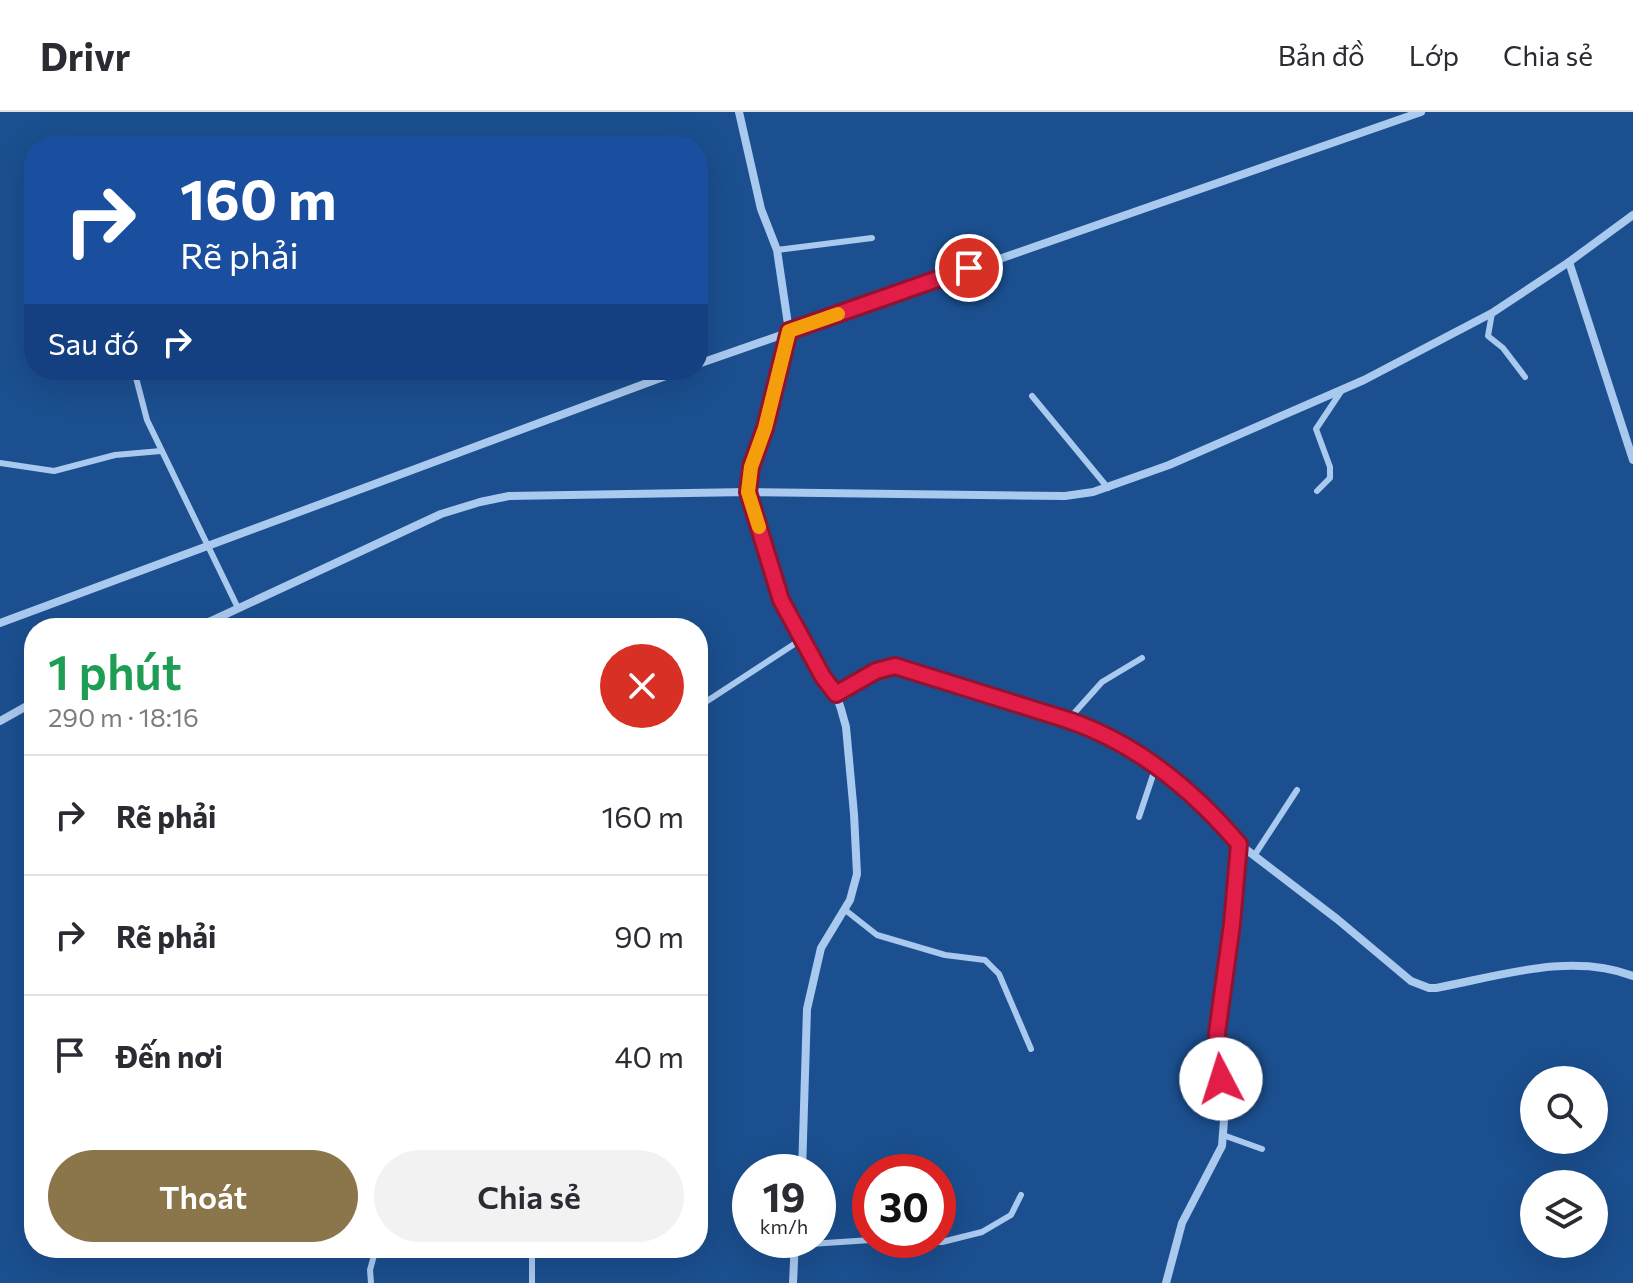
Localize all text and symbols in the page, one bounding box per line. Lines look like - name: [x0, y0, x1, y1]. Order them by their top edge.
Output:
- text: Drivr: [40, 32, 130, 79]
- text: Bản đồ: [1278, 38, 1365, 72]
- text: Lớp: [1409, 38, 1459, 72]
- text: Chia sẻ: [1503, 38, 1593, 72]
- text: 160 m: [180, 163, 337, 232]
- icon: right: [48, 168, 152, 272]
- text: Rẽ phải: [180, 232, 299, 276]
- pin: [935, 234, 1003, 302]
- icon: arrive: [947, 246, 991, 290]
- icon: right: [155, 320, 199, 364]
- text: Sau đó: [48, 324, 139, 361]
- text: 1 phút: [48, 641, 182, 700]
- button: close: [600, 644, 684, 728]
- text: 290 m · 18:16: [48, 701, 199, 732]
- icon: right: [48, 793, 92, 837]
- text: Rẽ phải: [116, 797, 216, 834]
- text: 160 m: [601, 797, 684, 834]
- icon: right: [48, 913, 92, 957]
- text: Rẽ phải: [116, 917, 216, 954]
- text: 90 m: [614, 917, 684, 954]
- icon: arrive: [48, 1033, 92, 1077]
- text: Đến nơi: [116, 1037, 223, 1074]
- text: 40 m: [615, 1037, 684, 1074]
- position arrow: [1179, 1037, 1263, 1121]
- map controls: [1520, 1066, 1608, 1258]
- button: search: [1520, 1066, 1608, 1154]
- button: Thoát: [48, 1150, 358, 1242]
- button: Chia sẻ: [374, 1150, 684, 1242]
- speed limit sign: 30: [852, 1154, 956, 1258]
- button: layers: [1520, 1170, 1608, 1258]
- text: 19: [763, 1171, 805, 1220]
- text: km/h: [760, 1214, 808, 1238]

